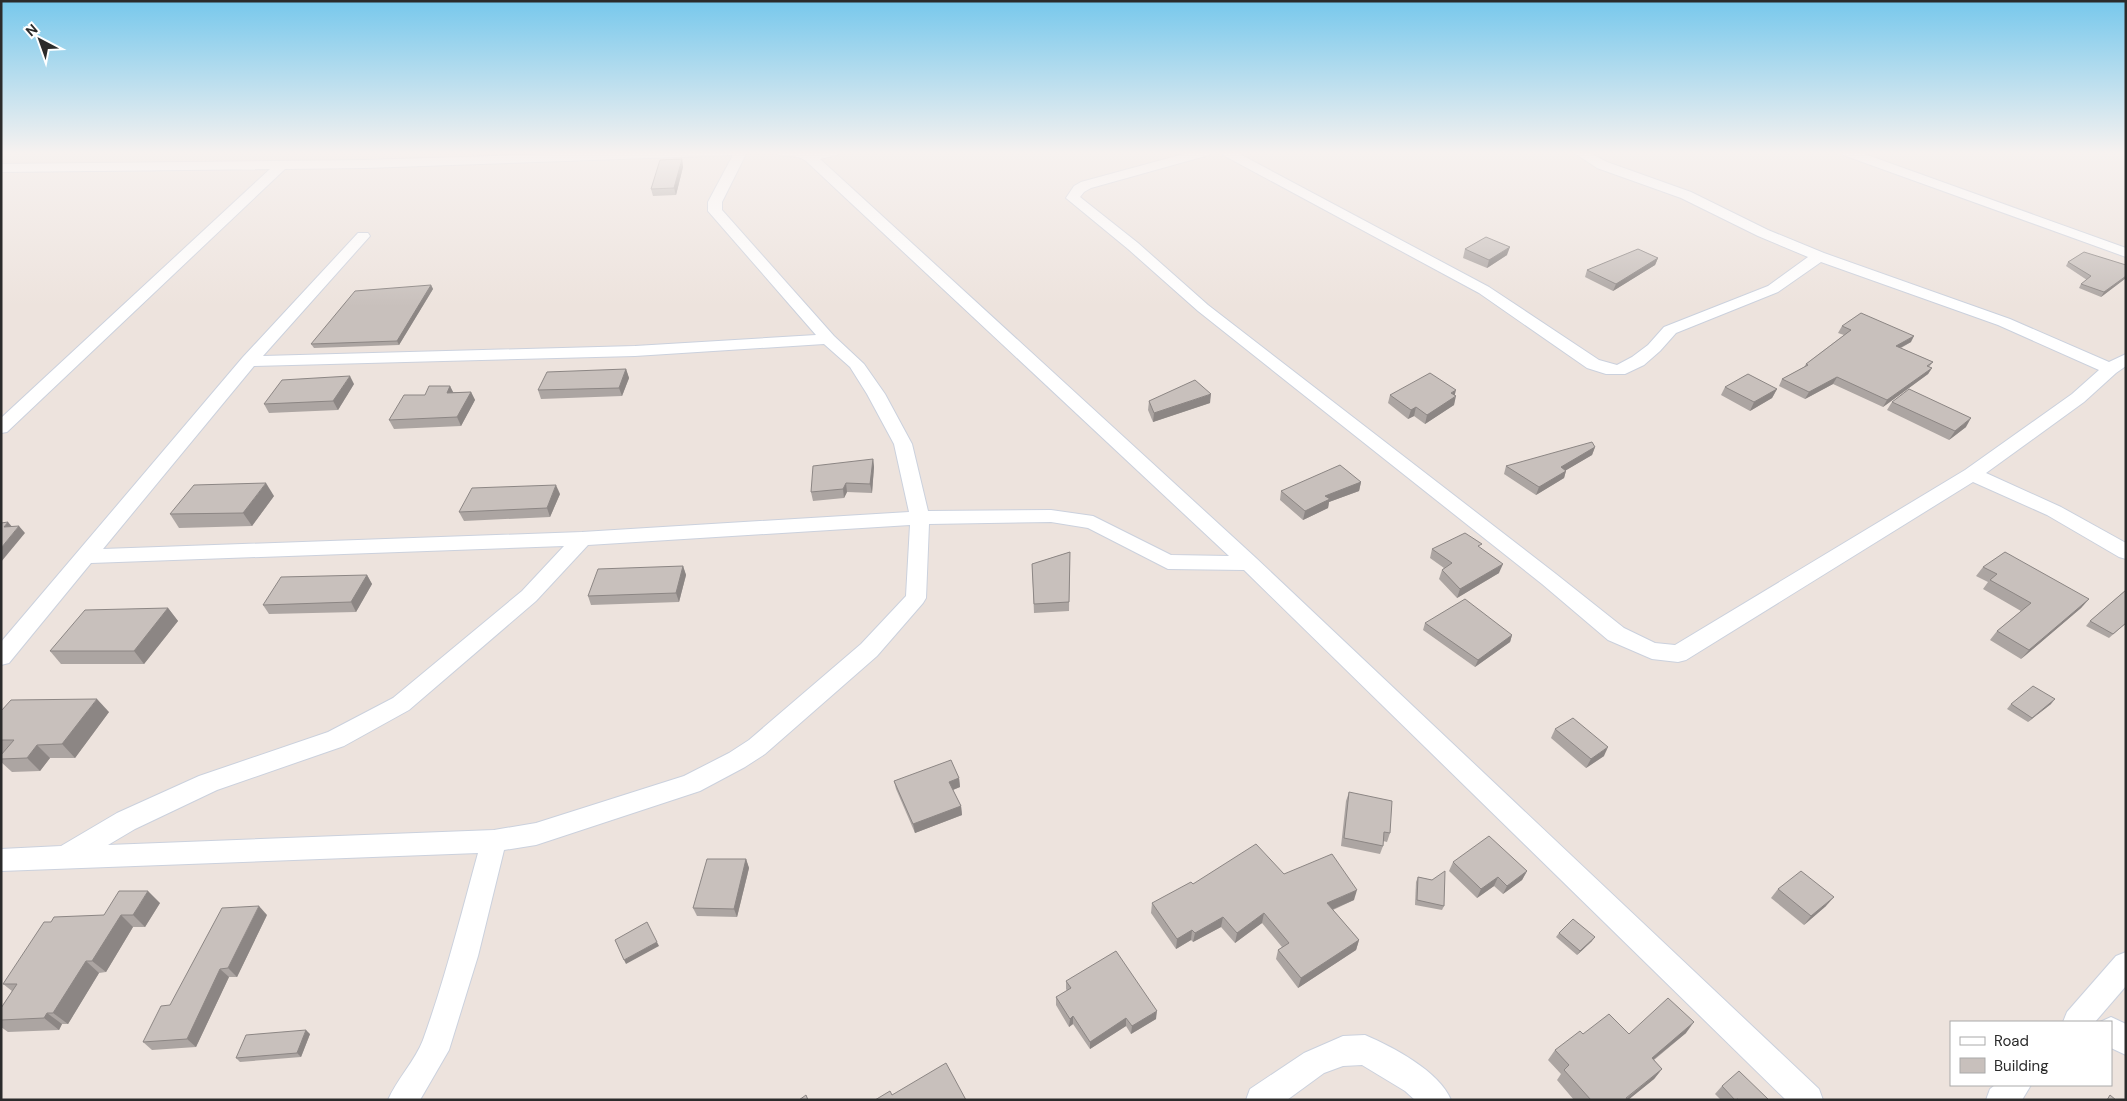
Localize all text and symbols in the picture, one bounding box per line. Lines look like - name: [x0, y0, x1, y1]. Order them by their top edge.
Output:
- north arrow: [15, 15, 65, 65]
- text: N: [22, 20, 41, 40]
- legend: [1950, 1021, 2112, 1086]
- text: Road: [1994, 1031, 2029, 1051]
- text: Building: [1994, 1056, 2049, 1076]

